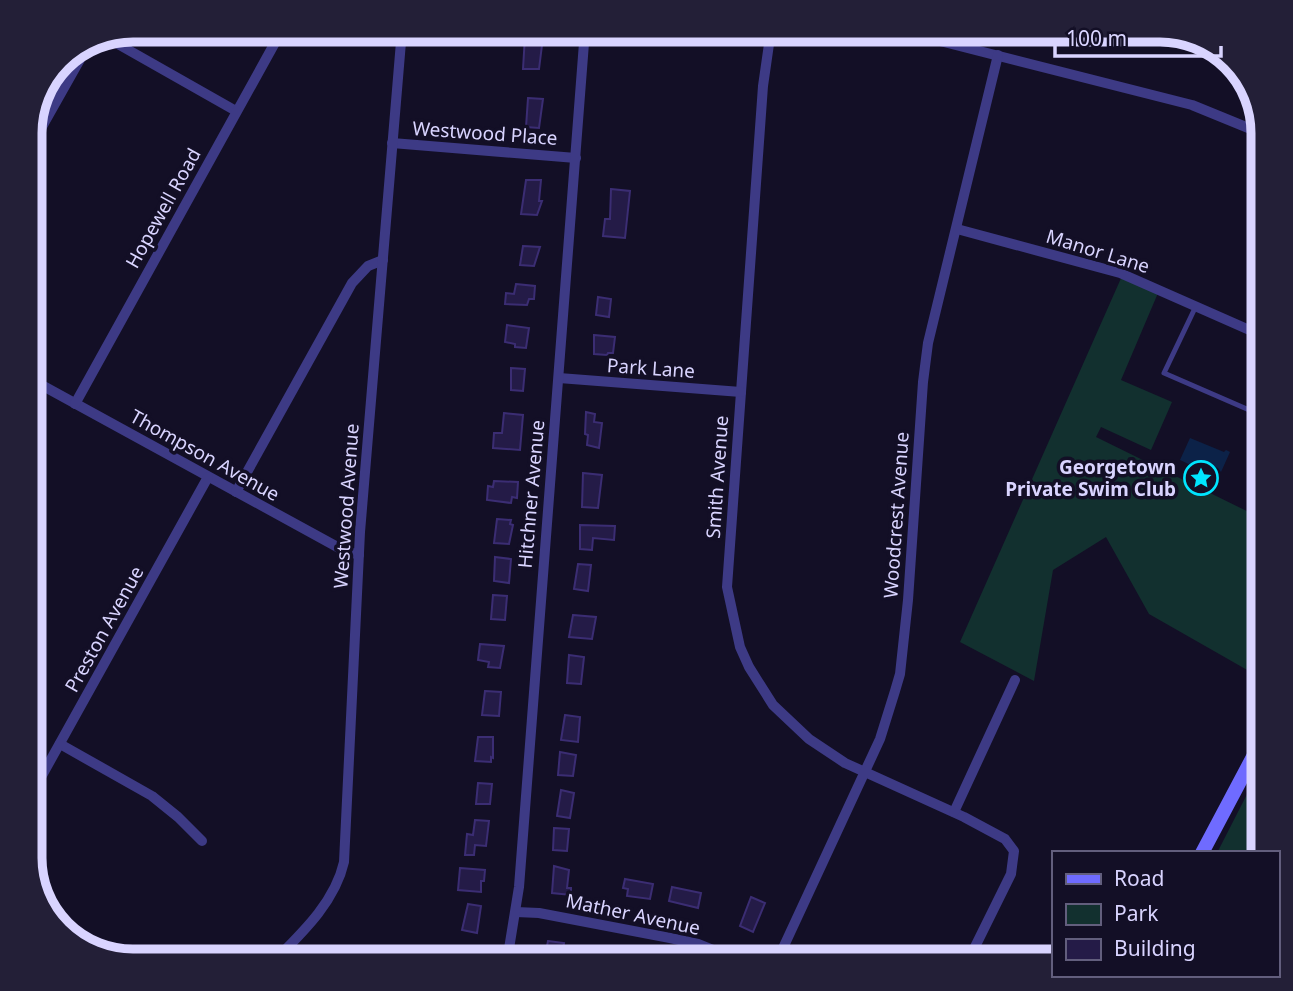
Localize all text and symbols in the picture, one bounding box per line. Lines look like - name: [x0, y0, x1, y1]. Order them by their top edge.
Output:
- scale bar: [1055, 14, 1221, 58]
- text: 100 m: [1066, 24, 1127, 52]
- street label: Westwood Place: [412, 115, 558, 151]
- street label: Hopewell Road: [119, 143, 207, 273]
- street label: Manor Lane: [1043, 223, 1153, 279]
- street label: Park Lane: [606, 352, 696, 384]
- street label: Thompson Avenue: [126, 403, 284, 507]
- street label: Smith Avenue: [700, 415, 734, 539]
- street label: Hitchner Avenue: [512, 419, 550, 569]
- street label: Westwood Avenue: [327, 423, 365, 589]
- street label: Woodcrest Avenue: [877, 431, 915, 599]
- place label: Georgetown Private Swim Club: [1005, 454, 1176, 502]
- place icon: Georgetown Private Swim Club: [1182, 459, 1220, 497]
- street label: Preston Avenue: [59, 561, 149, 697]
- legend: [1052, 851, 1279, 977]
- text: Road: [1114, 864, 1164, 892]
- street label: Mather Avenue: [563, 887, 703, 941]
- text: Park: [1114, 899, 1159, 927]
- text: Building: [1114, 934, 1196, 962]

